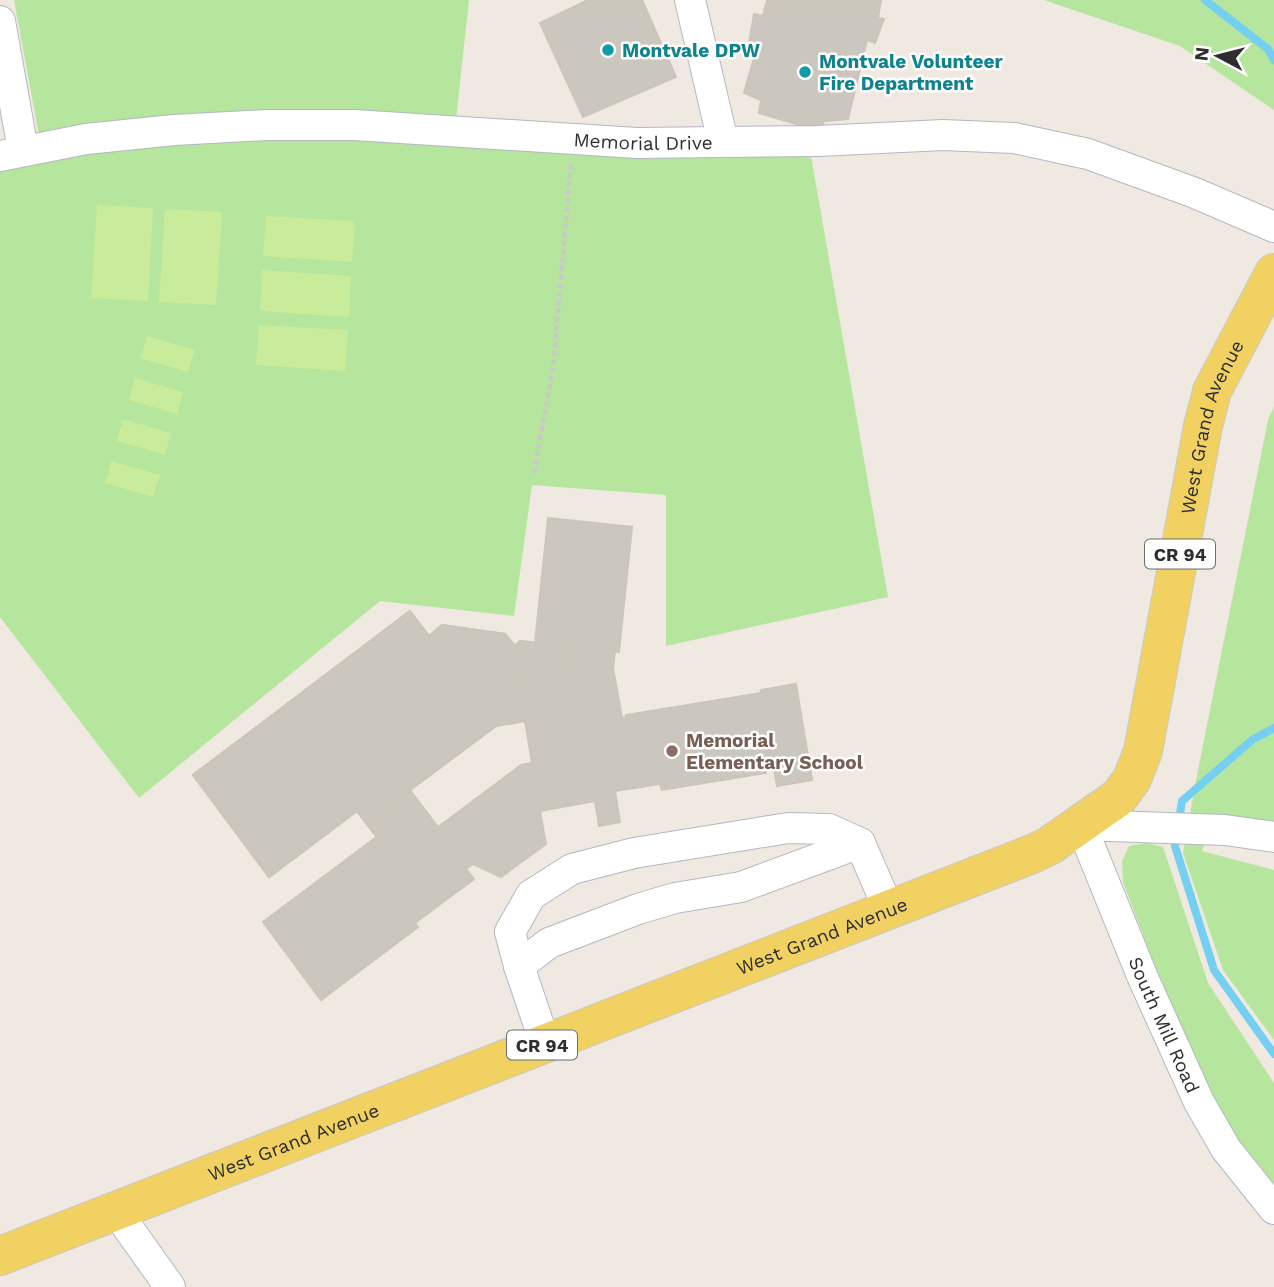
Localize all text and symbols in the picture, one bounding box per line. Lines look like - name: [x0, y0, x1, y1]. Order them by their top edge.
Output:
- north arrow: [1183, 21, 1253, 91]
- place label: Montvale DPW: [622, 39, 760, 62]
- marker: Montvale DPW: [600, 42, 616, 58]
- text: N: [1189, 46, 1214, 62]
- place label: Montvale Volunteer Fire Department: [819, 50, 1003, 95]
- marker: Montvale Volunteer Fire Department: [797, 64, 813, 80]
- street label: Memorial Drive: [573, 128, 713, 155]
- street label: West Grand Avenue: [1175, 336, 1248, 516]
- road number: CR 94: [1145, 540, 1215, 568]
- place label: Memorial Elementary School: [686, 729, 864, 774]
- marker: Memorial Elementary School: [664, 743, 680, 759]
- street label: West Grand Avenue: [733, 892, 911, 980]
- street label: South Mill Road: [1124, 953, 1205, 1096]
- road number: CR 94: [507, 1030, 577, 1060]
- street label: West Grand Avenue: [205, 1098, 382, 1185]

